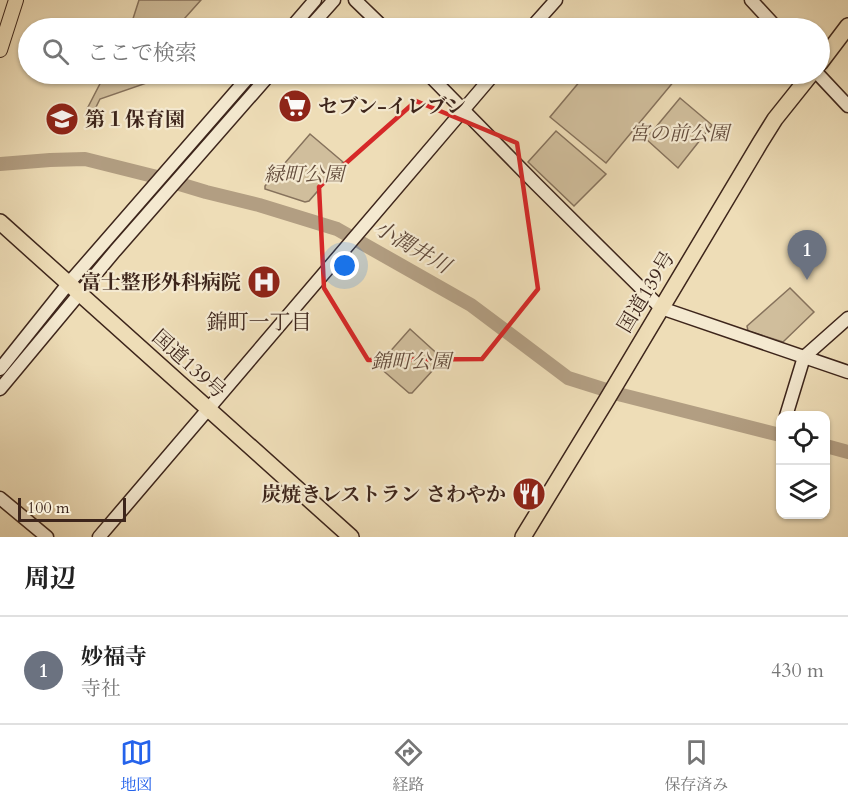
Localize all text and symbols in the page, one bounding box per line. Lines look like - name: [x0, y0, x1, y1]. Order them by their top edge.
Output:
- search box: [18, 18, 830, 84]
- icon: search: [39, 35, 72, 68]
- text: ここで検索: [87, 38, 197, 68]
- supermarket icon: セブン-イレブン: [277, 88, 313, 124]
- place label: セブン-イレブン: [318, 93, 466, 120]
- school or university icon: 第１保育園: [44, 101, 80, 137]
- place label: 第１保育園: [85, 106, 185, 133]
- park label: 宮の前公園: [629, 120, 732, 147]
- park label: 緑町公園: [264, 161, 347, 188]
- water label: 小潤井川: [368, 213, 457, 282]
- pin: 1: [788, 230, 826, 280]
- street label: 国道139号: [611, 246, 681, 338]
- your location: [330, 251, 359, 280]
- hospital icon: 富士整形外科病院: [246, 264, 282, 300]
- place label: 富士整形外科病院: [81, 269, 241, 296]
- district label: 錦町一丁目: [207, 308, 312, 337]
- street label: 国道139号: [146, 324, 232, 404]
- park label: 錦町公園: [371, 348, 454, 375]
- map controls: [776, 411, 830, 519]
- button: locate: [776, 411, 830, 465]
- button: layers: [776, 465, 830, 519]
- restaurant icon: 炭焼きレストラン さわやか: [511, 476, 547, 512]
- place label: 炭焼きレストラン さわやか: [261, 481, 506, 508]
- scale bar: [18, 495, 126, 522]
- text: 100 m: [27, 497, 69, 519]
- text: 周辺: [24, 561, 76, 596]
- text: 妙福寺: [81, 642, 147, 672]
- text: 1: [38, 657, 49, 684]
- text: 430 m: [771, 657, 824, 684]
- text: 寺社: [81, 675, 121, 702]
- tab: 地図: [120, 736, 153, 796]
- tab: 経路: [392, 736, 425, 796]
- tab: 保存済み: [664, 736, 728, 796]

